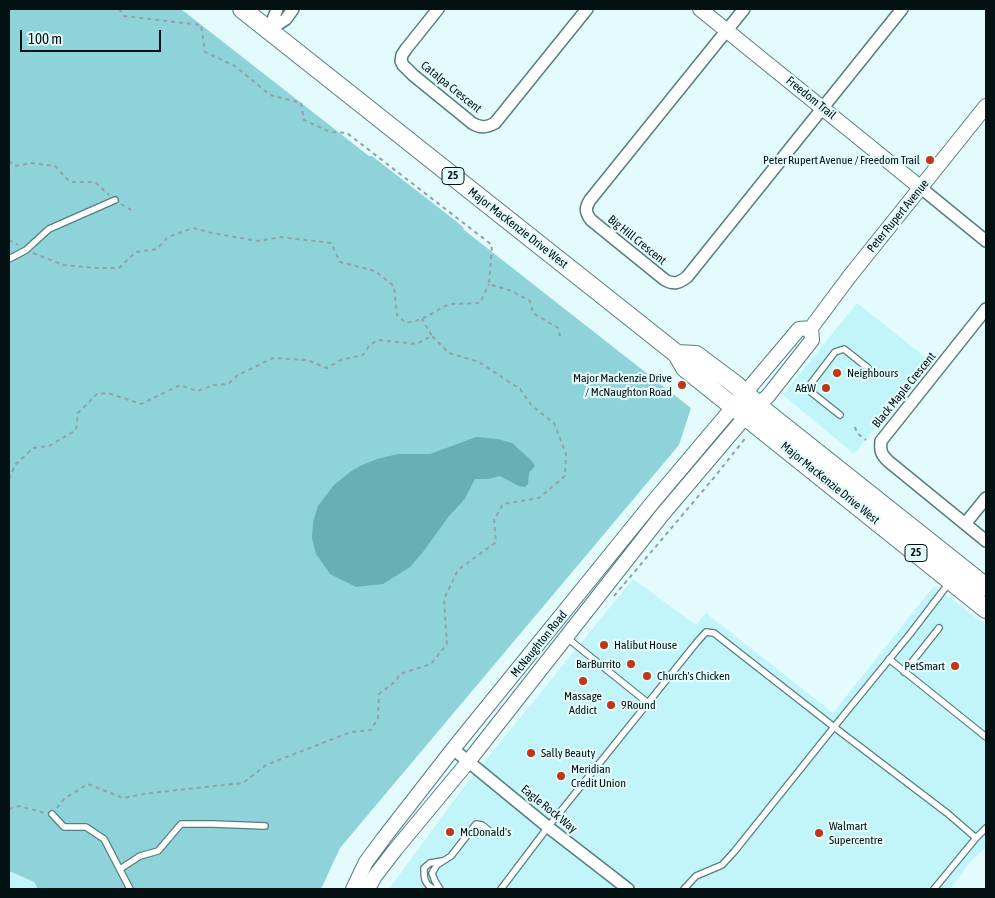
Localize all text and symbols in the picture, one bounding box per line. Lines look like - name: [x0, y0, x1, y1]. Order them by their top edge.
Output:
- scale bar: [22, 20, 164, 52]
- text: 100 m: [28, 30, 62, 47]
- street label: Catalpa Crescent: [418, 58, 484, 116]
- street label: Freedom Trail: [783, 74, 839, 122]
- place label: Peter Rupert Avenue / Freedom Trail: [763, 153, 920, 167]
- marker: Peter Rupert Avenue / Freedom Trail: [924, 154, 936, 166]
- road number: 25: [442, 168, 464, 185]
- street label: Peter Rupert Avenue: [864, 177, 932, 255]
- street label: Major MacKenzie Drive West: [465, 185, 571, 271]
- street label: Big Hill Crescent: [605, 212, 669, 268]
- street label: Black Maple Crescent: [869, 349, 939, 431]
- place label: Neighbours: [847, 366, 898, 380]
- marker: Neighbours: [831, 367, 843, 379]
- place label: Major Mackenzie Drive / McNaughton Road: [573, 371, 672, 399]
- marker: Major Mackenzie Drive / McNaughton Road: [676, 379, 688, 391]
- place label: A&W: [795, 381, 816, 395]
- marker: A&W: [820, 382, 832, 394]
- street label: Major MacKenzie Drive West: [778, 439, 882, 527]
- road number: 25: [905, 544, 927, 562]
- street label: McNaughton Road: [508, 608, 570, 680]
- place label: Halibut House: [614, 638, 677, 652]
- marker: Halibut House: [598, 639, 610, 651]
- place label: BarBurrito: [576, 657, 621, 671]
- marker: BarBurrito: [625, 658, 637, 670]
- place label: PetSmart: [904, 659, 945, 673]
- marker: PetSmart: [949, 660, 961, 672]
- place label: Church's Chicken: [657, 669, 730, 683]
- marker: Church's Chicken: [641, 670, 653, 682]
- marker: Massage Addict: [577, 675, 589, 687]
- place label: Massage Addict: [564, 689, 602, 717]
- place label: 9Round: [621, 698, 656, 712]
- marker: 9Round: [605, 699, 617, 711]
- place label: Sally Beauty: [541, 746, 595, 760]
- marker: Sally Beauty: [525, 747, 537, 759]
- place label: Meridian Credit Union: [571, 762, 626, 790]
- marker: Meridian Credit Union: [555, 770, 567, 782]
- street label: Eagle Rock Way: [518, 782, 580, 836]
- place label: Walmart Supercentre: [829, 819, 883, 847]
- place label: McDonald's: [460, 825, 511, 839]
- marker: McDonald's: [444, 826, 456, 838]
- marker: Walmart Supercentre: [813, 827, 825, 839]

